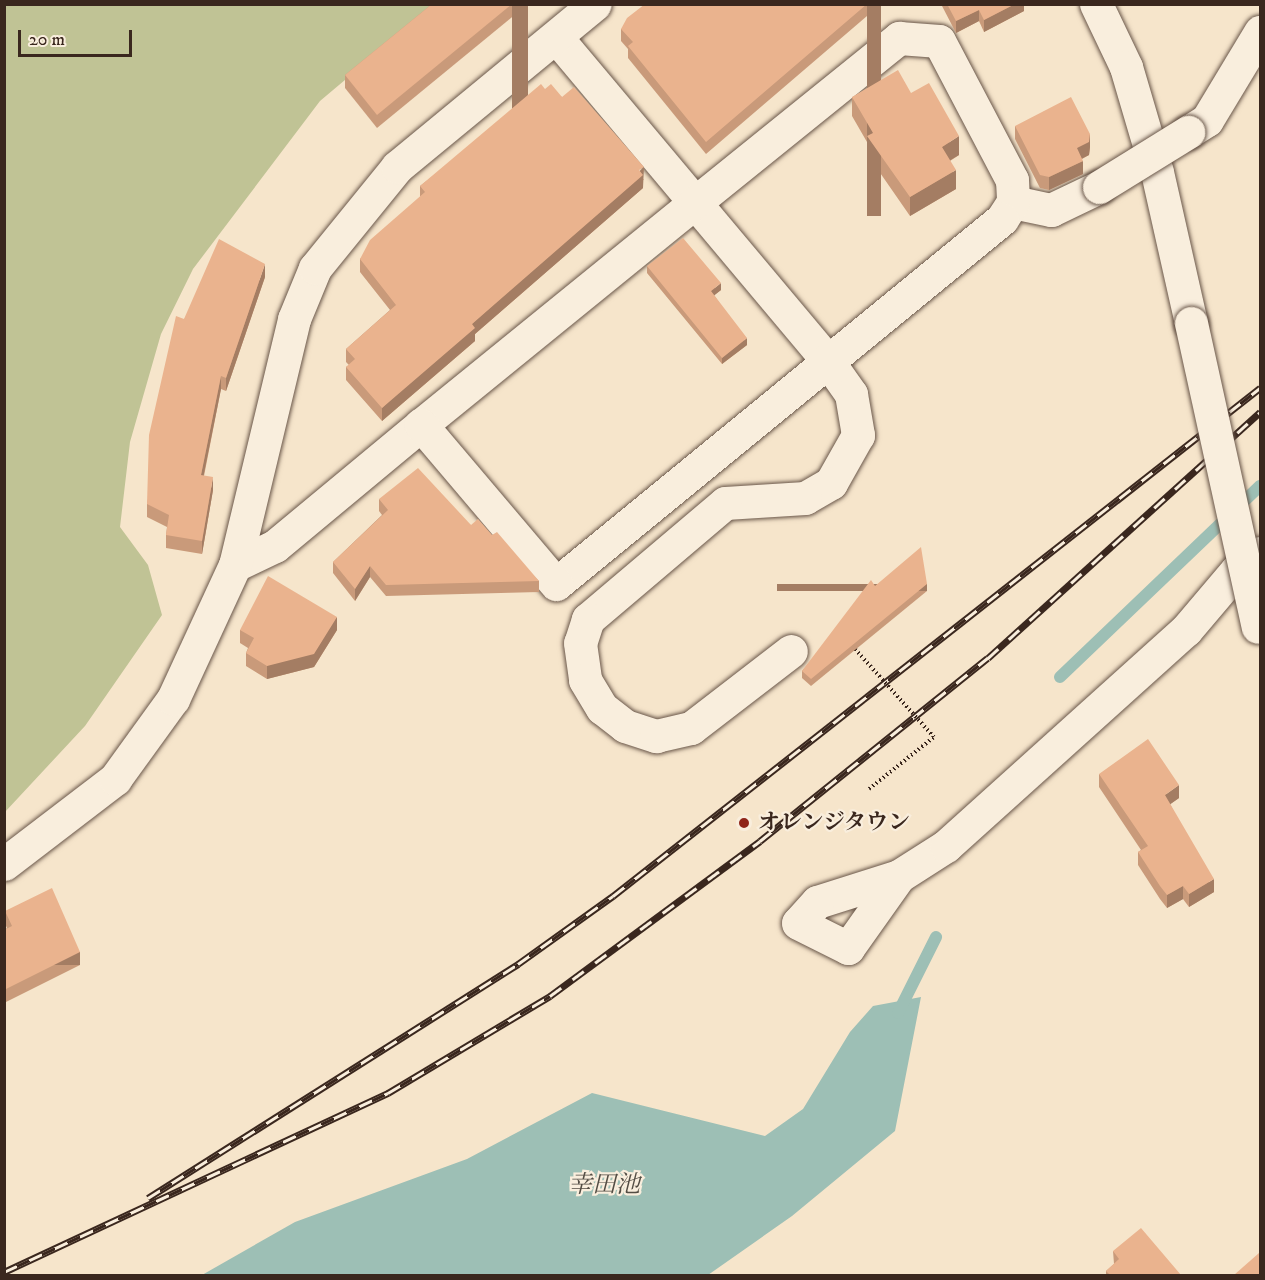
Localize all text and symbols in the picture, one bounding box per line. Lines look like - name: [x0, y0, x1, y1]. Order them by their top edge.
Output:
- scale bar: [21, 18, 135, 56]
- text: 20 m: [29, 29, 65, 51]
- place label: オレンジタウン: [758, 810, 912, 836]
- marker: オレンジタウン: [735, 814, 753, 832]
- water label: 幸田池: [568, 1172, 640, 1200]

